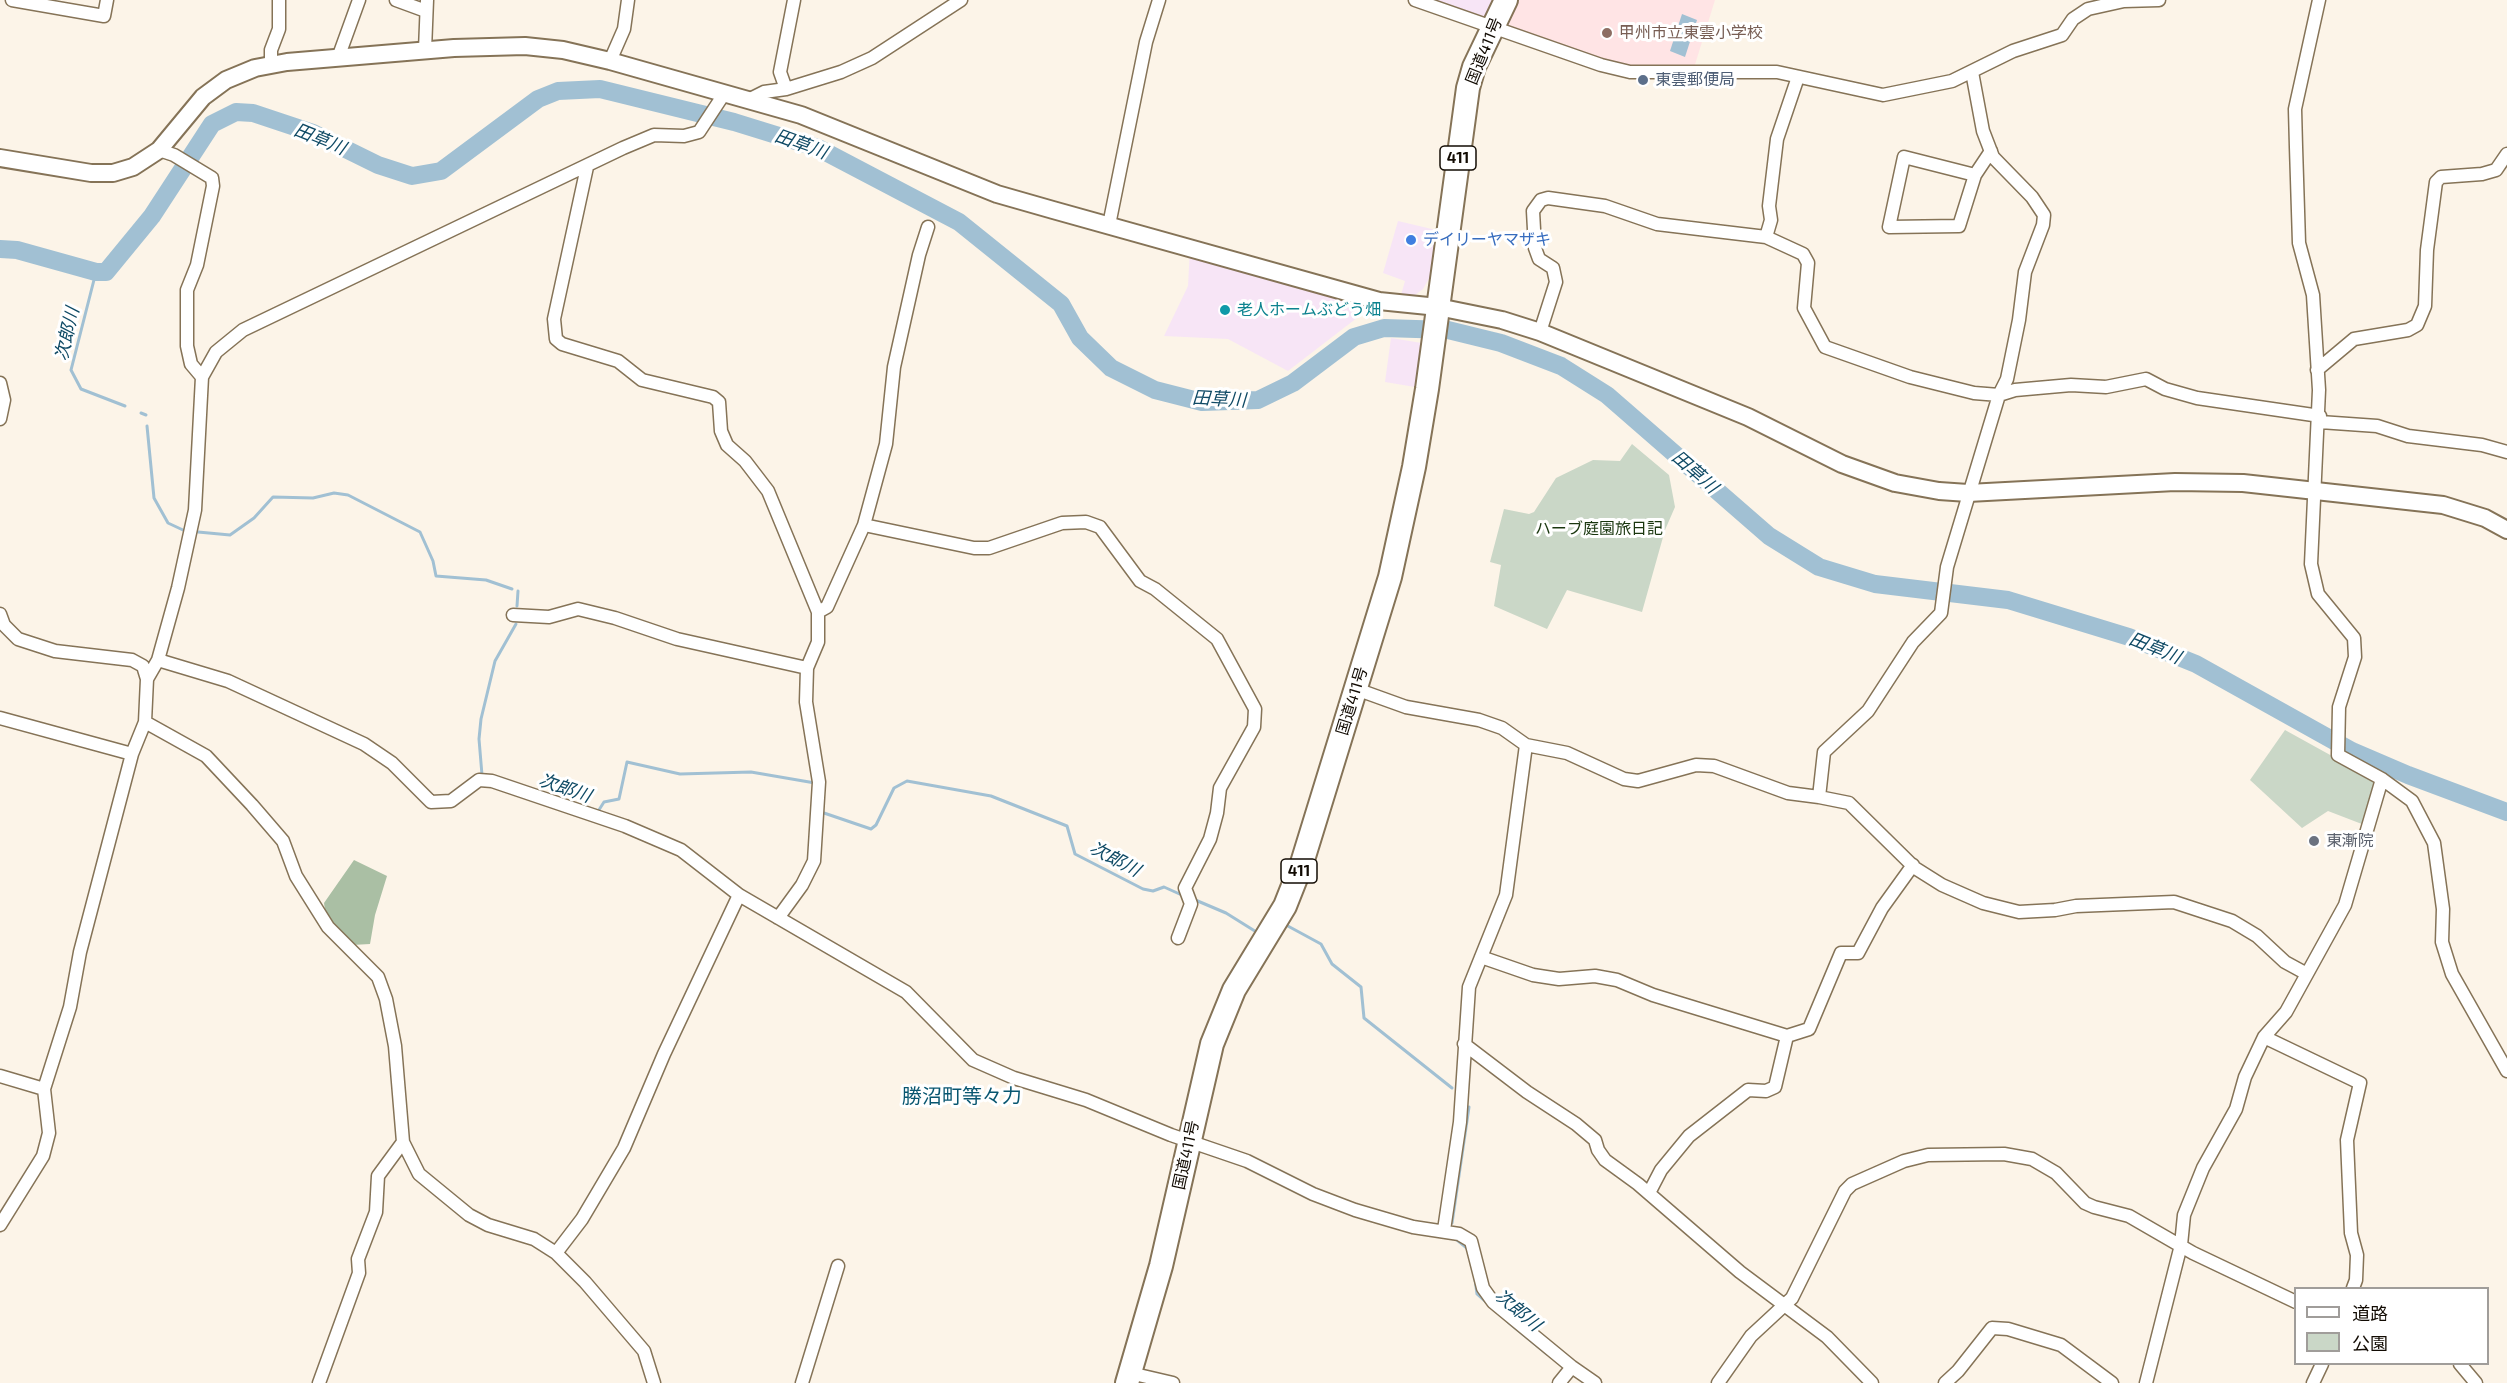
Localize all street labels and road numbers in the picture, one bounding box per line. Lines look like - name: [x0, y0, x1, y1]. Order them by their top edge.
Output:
- street label: 国道411号: [1462, 15, 1506, 87]
- road number: 411: [1440, 146, 1476, 170]
- street label: 国道411号: [1333, 664, 1371, 738]
- road number: 411: [1281, 859, 1317, 883]
- street label: 国道411号: [1169, 1118, 1203, 1192]

